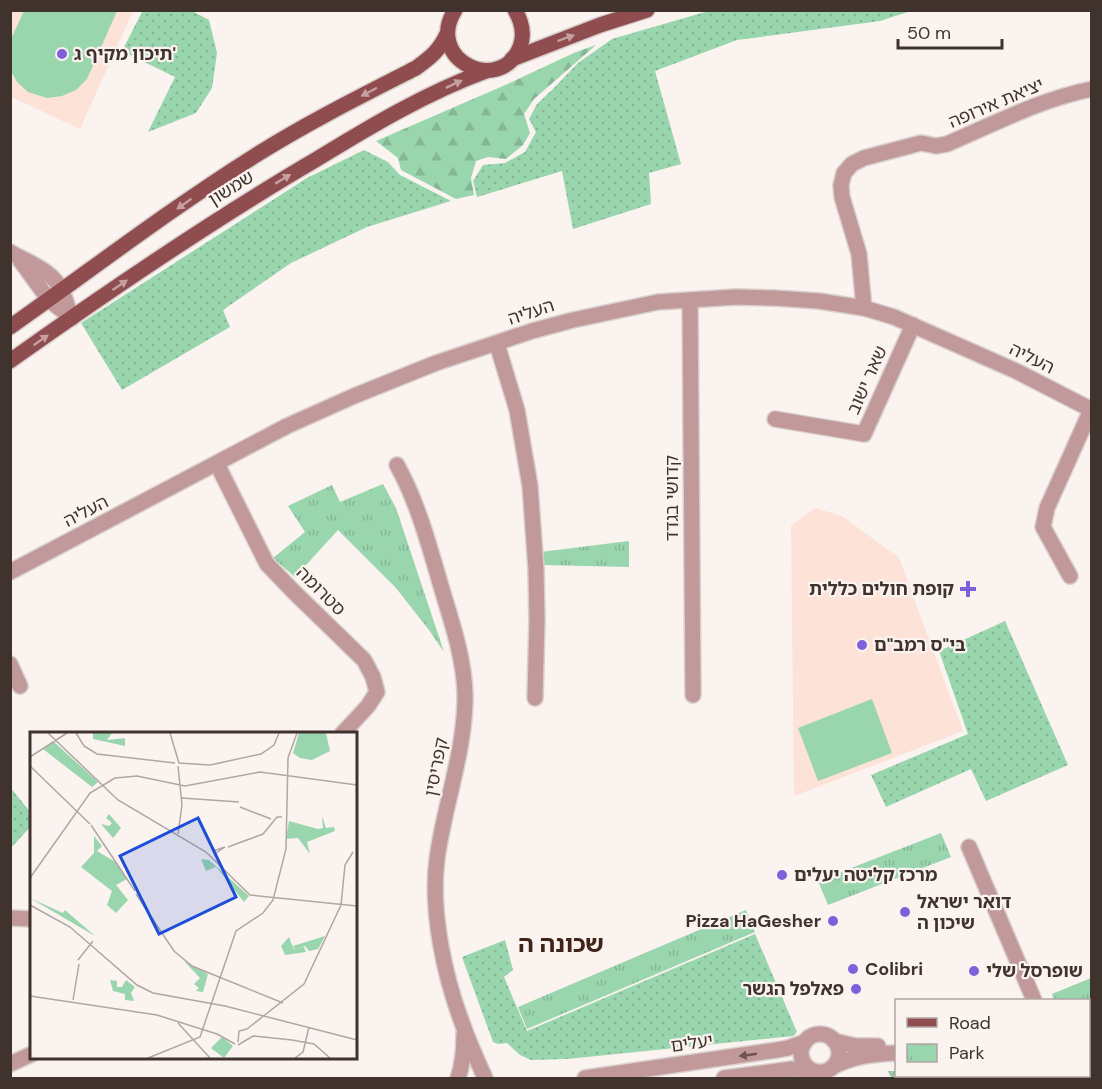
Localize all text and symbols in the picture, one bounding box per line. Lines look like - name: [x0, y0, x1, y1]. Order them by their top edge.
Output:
- scale bar: [898, 12, 1002, 50]
- text: 50 m: [907, 21, 951, 45]
- one-way arrow: [557, 32, 575, 42]
- place label: תיכון מקיף ג': [74, 42, 176, 66]
- marker: תיכון מקיף ג': [55, 47, 69, 61]
- street label: יציאת אירופה: [945, 72, 1047, 134]
- one-way arrow: [445, 79, 462, 88]
- one-way arrow: [360, 87, 377, 97]
- street label: שמשון: [204, 165, 258, 211]
- one-way arrow: [275, 173, 291, 184]
- one-way arrow: [176, 197, 191, 209]
- one-way arrow: [112, 280, 128, 291]
- street label: העליה: [505, 293, 557, 331]
- one-way arrow: [33, 335, 49, 346]
- street label: העליה: [1005, 337, 1059, 379]
- street label: שאר ישוב: [841, 342, 893, 418]
- street label: קדושי בגדד: [660, 455, 684, 541]
- street label: העליה: [59, 490, 113, 532]
- street label: סטרומה: [291, 561, 351, 621]
- place label: קופת חולים כללית: [809, 577, 954, 601]
- marker: קופת חולים כללית: [959, 580, 977, 598]
- place label: בי"ס רמב"ם: [874, 633, 966, 657]
- marker: בי"ס רמב"ם: [855, 638, 869, 652]
- inset map: [30, 732, 357, 1059]
- street label: קפריסין: [419, 736, 453, 798]
- place label: מרכז קליטה יעלים: [794, 863, 938, 887]
- marker: מרכז קליטה יעלים: [775, 868, 789, 882]
- place label: דואר ישראל שיכון ה: [917, 890, 1011, 935]
- marker: דואר ישראל שיכון ה: [898, 905, 912, 919]
- place label: Pizza HaGesher: [685, 909, 821, 933]
- marker: Pizza HaGesher: [826, 914, 840, 928]
- district label: שכונה ה: [518, 928, 604, 959]
- place label: Colibri: [865, 957, 923, 981]
- place label: שופרסל שלי: [986, 959, 1083, 983]
- marker: Colibri: [846, 962, 860, 976]
- marker: שופרסל שלי: [967, 964, 981, 978]
- place label: פאלפל הגשר: [743, 977, 844, 1001]
- marker: פאלפל הגשר: [849, 982, 863, 996]
- legend: [895, 999, 1090, 1077]
- text: Road: [949, 1011, 991, 1035]
- street label: יעלים: [669, 1028, 715, 1058]
- text: Park: [949, 1041, 985, 1065]
- one-way arrow: [738, 1050, 757, 1059]

